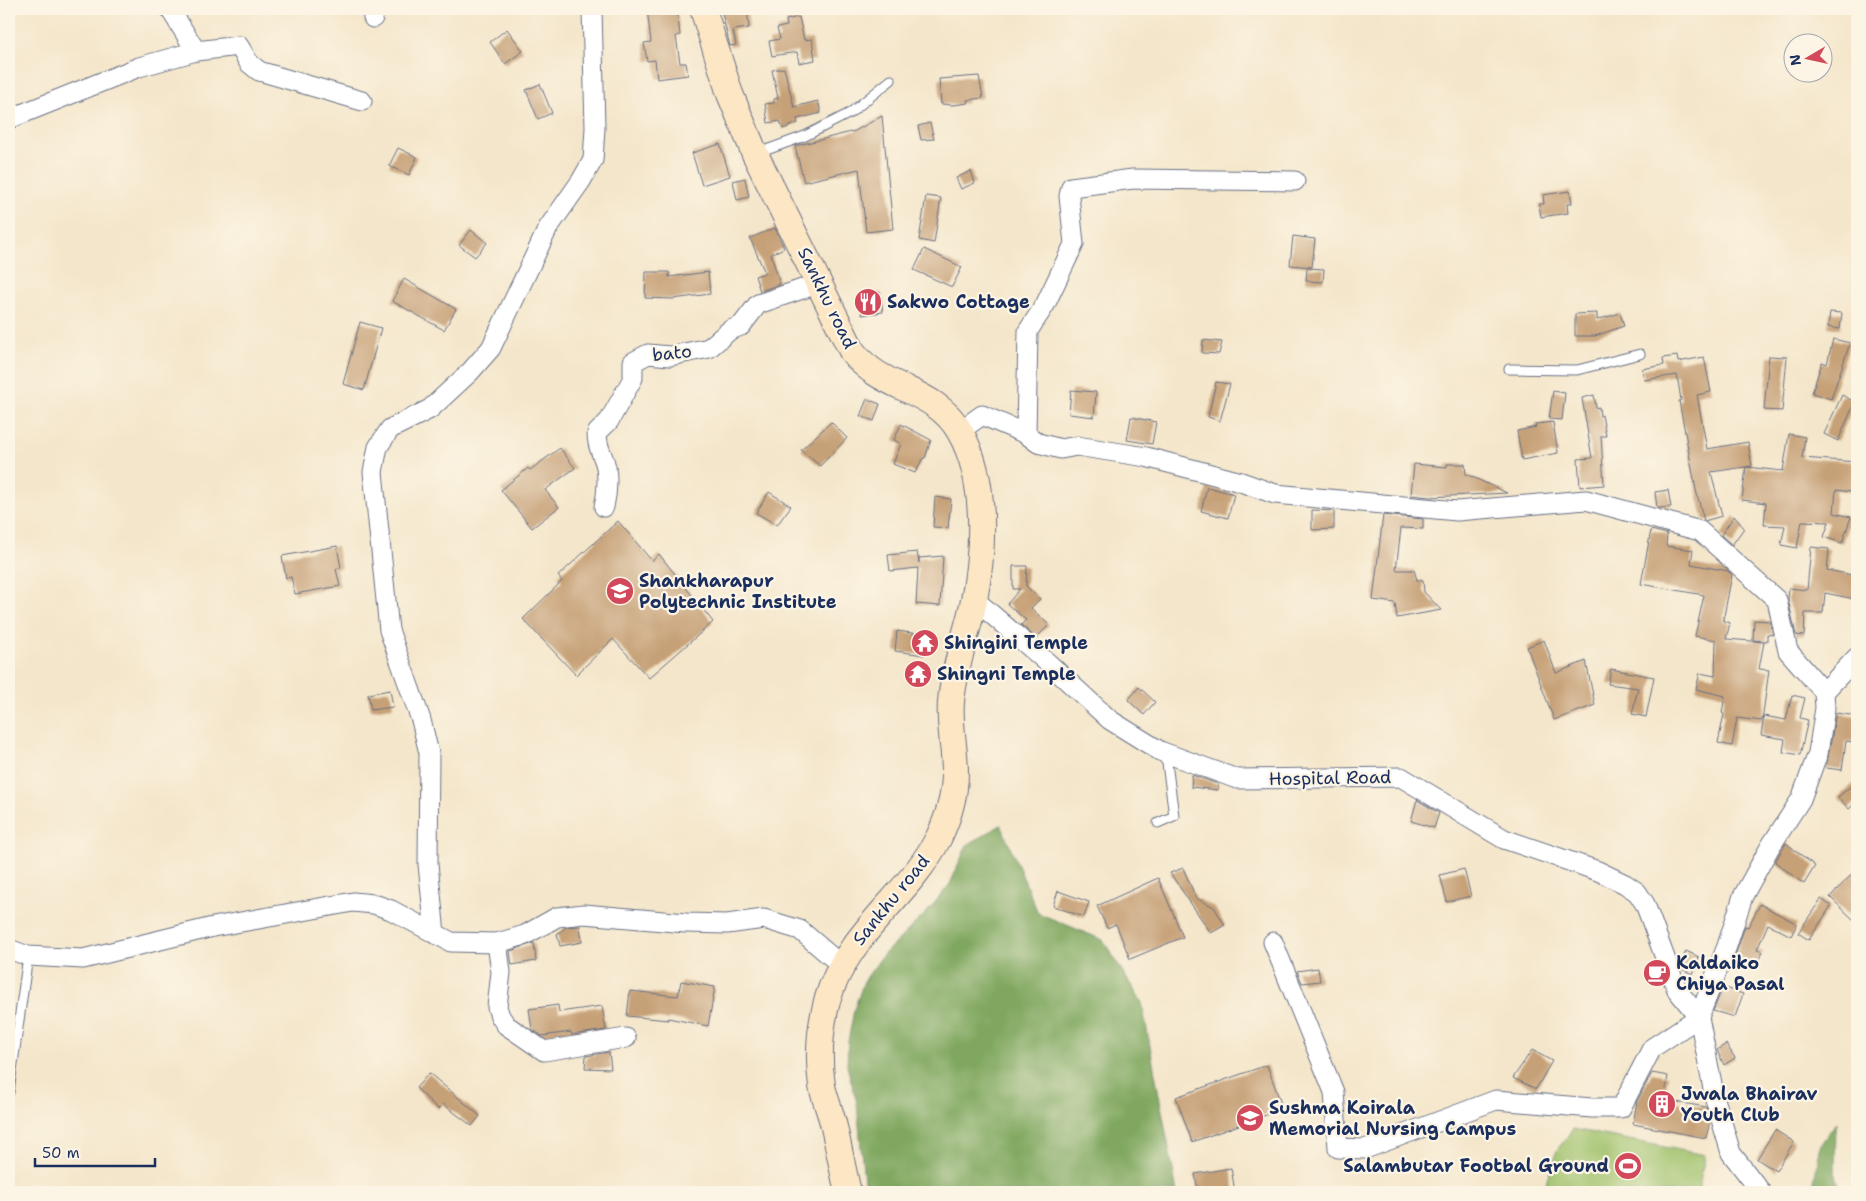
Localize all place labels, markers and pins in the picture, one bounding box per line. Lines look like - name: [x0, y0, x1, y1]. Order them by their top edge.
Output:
- restaurant icon: Sakwo Cottage: [853, 287, 883, 317]
- place label: Sakwo Cottage: [887, 290, 1030, 314]
- place label: Shankharapur Polytechnic Institute: [639, 569, 837, 614]
- school or university icon: Shankharapur Polytechnic Institute: [605, 576, 635, 606]
- temple icon: Shingini Temple: [910, 628, 940, 658]
- place label: Shingini Temple: [944, 631, 1088, 655]
- temple icon: Shingni Temple: [903, 659, 933, 689]
- place label: Shingni Temple: [937, 662, 1076, 686]
- place label: Kaldaiko Chiya Pasal: [1676, 951, 1784, 996]
- cafe icon: Kaldaiko Chiya Pasal: [1642, 958, 1672, 988]
- place label: Jwala Bhairav Youth Club: [1681, 1082, 1817, 1127]
- building icon: Jwala Bhairav Youth Club: [1647, 1089, 1677, 1119]
- place label: Sushma Koirala Memorial Nursing Campus: [1269, 1096, 1516, 1141]
- school or university icon: Sushma Koirala Memorial Nursing Campus: [1235, 1103, 1265, 1133]
- sports icon: Salambutar Footbal Ground: [1613, 1151, 1643, 1181]
- place label: Salambutar Footbal Ground: [1343, 1154, 1609, 1178]

